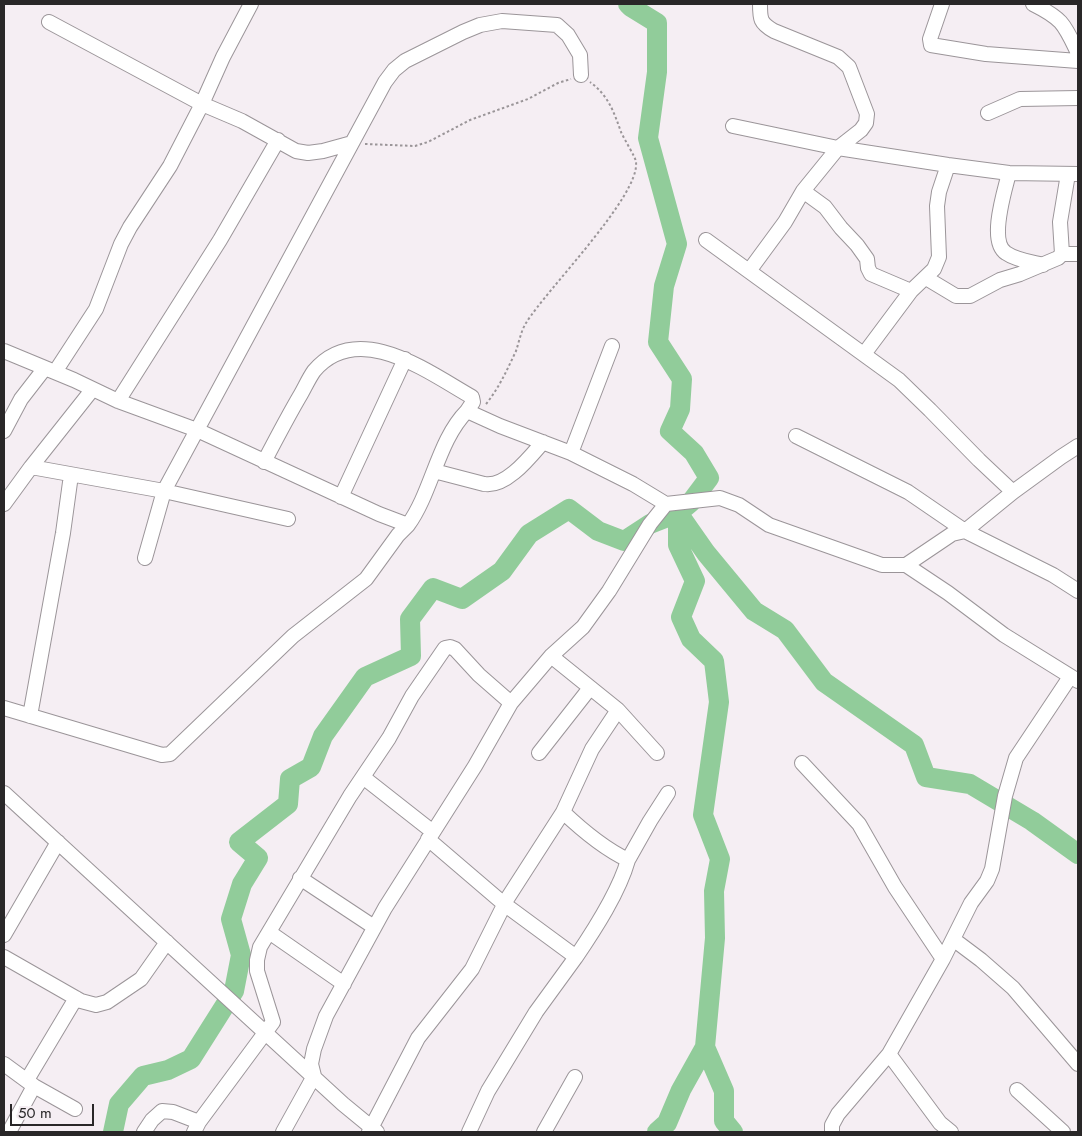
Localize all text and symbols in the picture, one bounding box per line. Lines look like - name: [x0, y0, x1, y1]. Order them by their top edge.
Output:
- scale bar: [12, 1094, 96, 1126]
- text: 50 m: [18, 1102, 52, 1124]

